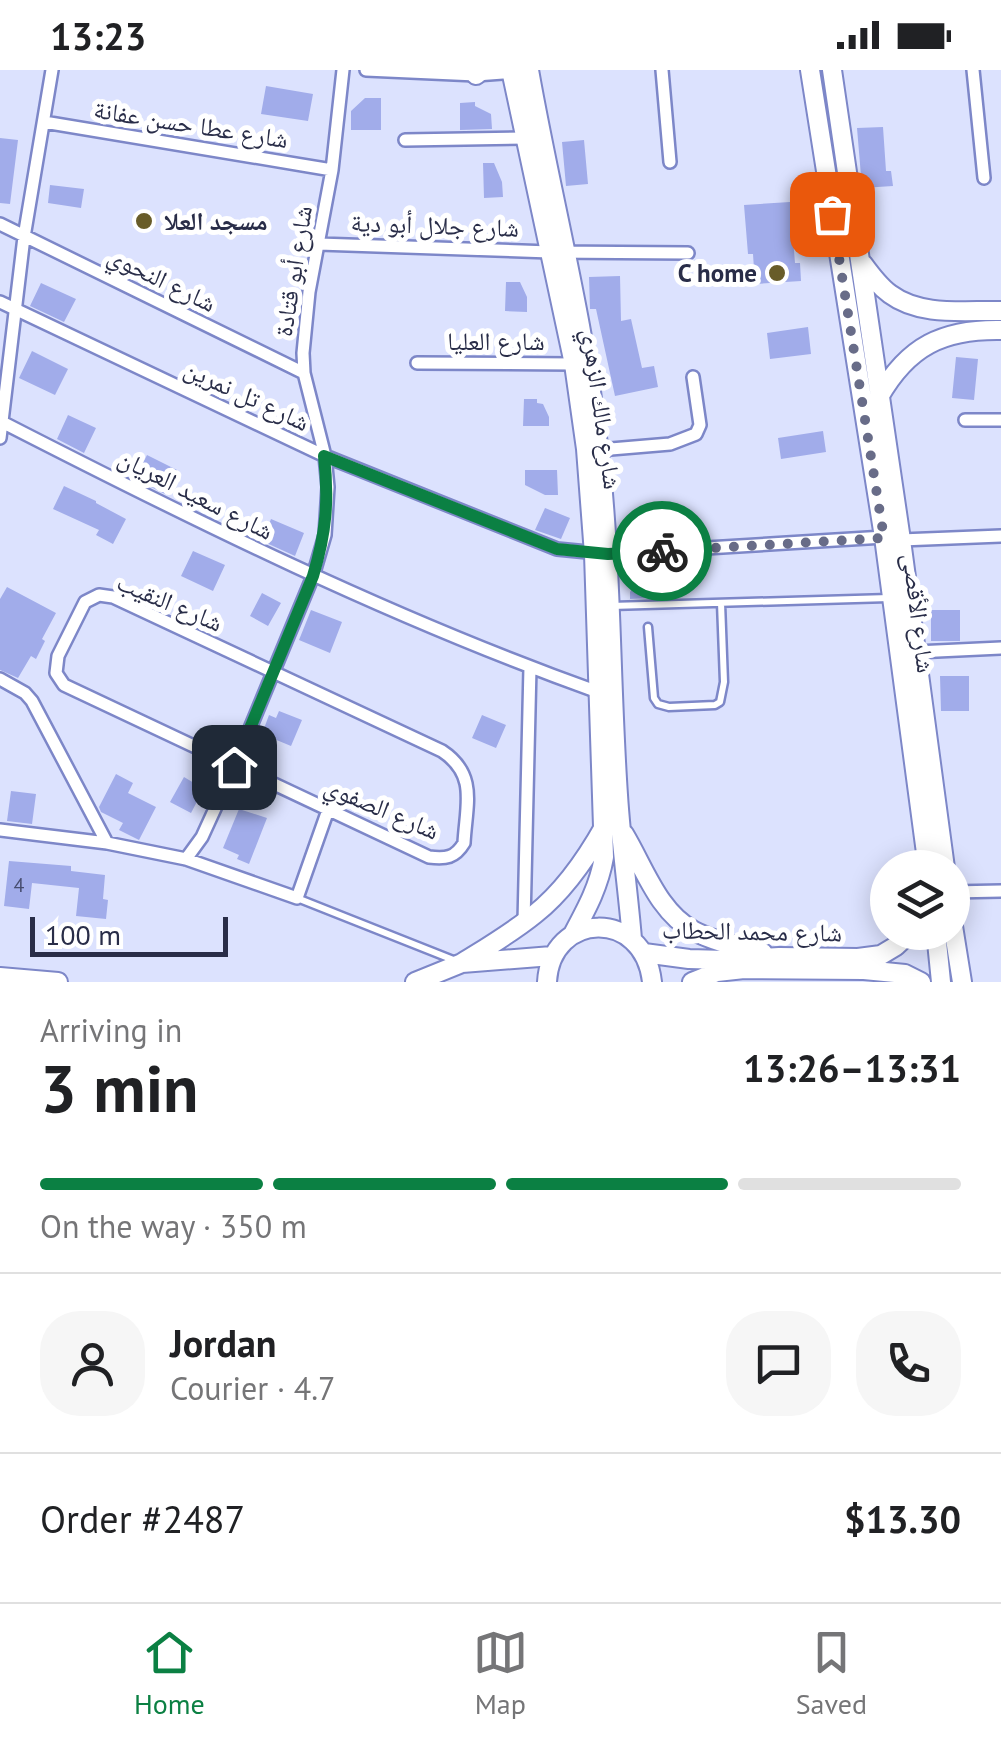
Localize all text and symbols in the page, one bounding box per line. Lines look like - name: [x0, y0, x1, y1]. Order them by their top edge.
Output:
- text: 13:23: [50, 11, 146, 60]
- street label: شارع عطا حسن عفانة: [92, 93, 290, 155]
- pin: [790, 172, 875, 257]
- icon: bag: [805, 187, 860, 242]
- street label: شارع أبو قتادة: [267, 203, 319, 339]
- place label: مسجد العلا: [164, 205, 268, 237]
- street label: شارع جلال أبو دية: [350, 206, 520, 244]
- marker: مسجد العلا: [133, 210, 155, 232]
- street label: شارع النحوي: [101, 239, 221, 323]
- place label: C home: [678, 257, 757, 289]
- marker: C home: [766, 262, 788, 284]
- street label: شارع العليا: [447, 325, 545, 357]
- street label: شارع مالك الزهري: [571, 327, 629, 492]
- street label: شارع تل نمرين: [179, 352, 315, 438]
- street label: شارع سعيد العريان: [113, 441, 279, 547]
- courier: [612, 501, 712, 601]
- icon: bike: [635, 524, 690, 579]
- street label: شارع الأقصى: [896, 551, 942, 675]
- street label: شارع النقيب: [112, 565, 228, 639]
- pin: [192, 725, 277, 810]
- icon: home: [207, 740, 262, 795]
- street label: شارع الصفوي: [318, 769, 444, 851]
- map controls: [870, 850, 970, 950]
- button: layers: [870, 850, 970, 950]
- house number: 4: [14, 872, 25, 898]
- scale bar: [30, 912, 228, 956]
- street label: شارع محمد الحطاب: [662, 913, 842, 949]
- text: 100 m: [45, 916, 121, 953]
- text: Arriving in: [40, 1009, 182, 1051]
- text: 13:26–13:31: [743, 1043, 961, 1092]
- text: 3 min: [40, 1046, 199, 1130]
- text: On the way · 350 m: [40, 1205, 307, 1247]
- button: person: [40, 1311, 145, 1416]
- button: chat: [726, 1311, 831, 1416]
- button: phone: [856, 1311, 961, 1416]
- text: Jordan: [170, 1318, 276, 1367]
- text: Courier · 4.7: [170, 1367, 336, 1409]
- text: Order #2487: [40, 1494, 245, 1543]
- text: $13.30: [844, 1494, 961, 1543]
- tab: Home: [134, 1625, 205, 1722]
- tab: Map: [473, 1625, 528, 1722]
- tab: Saved: [796, 1625, 867, 1722]

